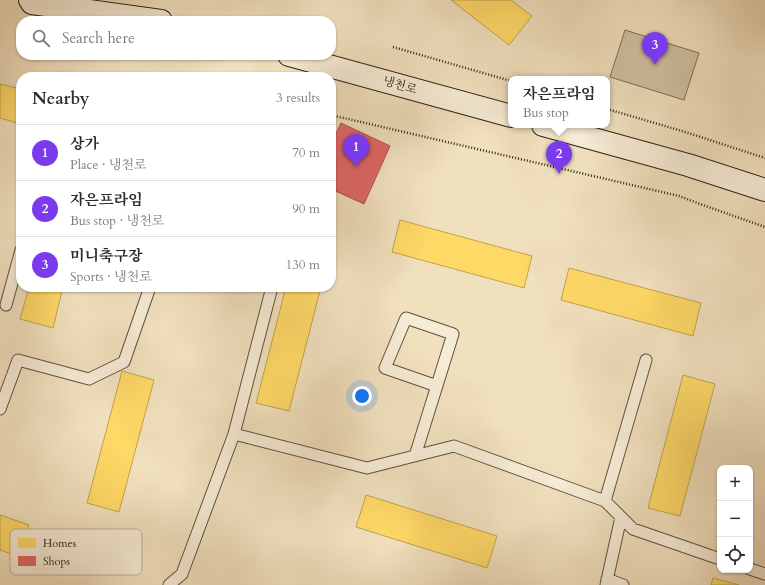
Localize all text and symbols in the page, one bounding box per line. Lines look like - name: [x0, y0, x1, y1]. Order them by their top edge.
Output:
- search box: [16, 16, 336, 60]
- icon: search: [30, 27, 52, 49]
- text: Search here: [62, 28, 135, 48]
- pin: 3: [642, 32, 668, 65]
- street label: 냉천로: [381, 73, 419, 98]
- popup: [508, 76, 610, 128]
- text: 자은프라임: [523, 84, 595, 104]
- text: Nearby: [32, 87, 89, 110]
- text: 3 results: [276, 89, 320, 107]
- text: Bus stop: [523, 104, 569, 122]
- text: 상가: [70, 134, 99, 154]
- pin: 1: [343, 134, 369, 167]
- pin: 2: [546, 141, 572, 174]
- text: 1: [42, 144, 48, 162]
- text: 70 m: [292, 144, 320, 162]
- text: Place · 냉천로: [70, 156, 146, 174]
- text: 자은프라임: [70, 190, 142, 210]
- text: 2: [42, 200, 48, 218]
- text: 90 m: [292, 200, 320, 218]
- text: Bus stop · 냉천로: [70, 212, 164, 230]
- text: 미니축구장: [70, 246, 142, 266]
- text: 3: [42, 256, 48, 274]
- text: 130 m: [286, 256, 320, 274]
- text: Sports · 냉천로: [70, 268, 152, 286]
- your location: [352, 386, 372, 406]
- map controls: [717, 465, 753, 573]
- button: +: [717, 465, 753, 501]
- button: −: [717, 501, 753, 537]
- legend: [10, 529, 142, 575]
- text: Homes: [43, 536, 76, 551]
- button: locate: [717, 537, 753, 573]
- text: Shops: [43, 554, 70, 569]

